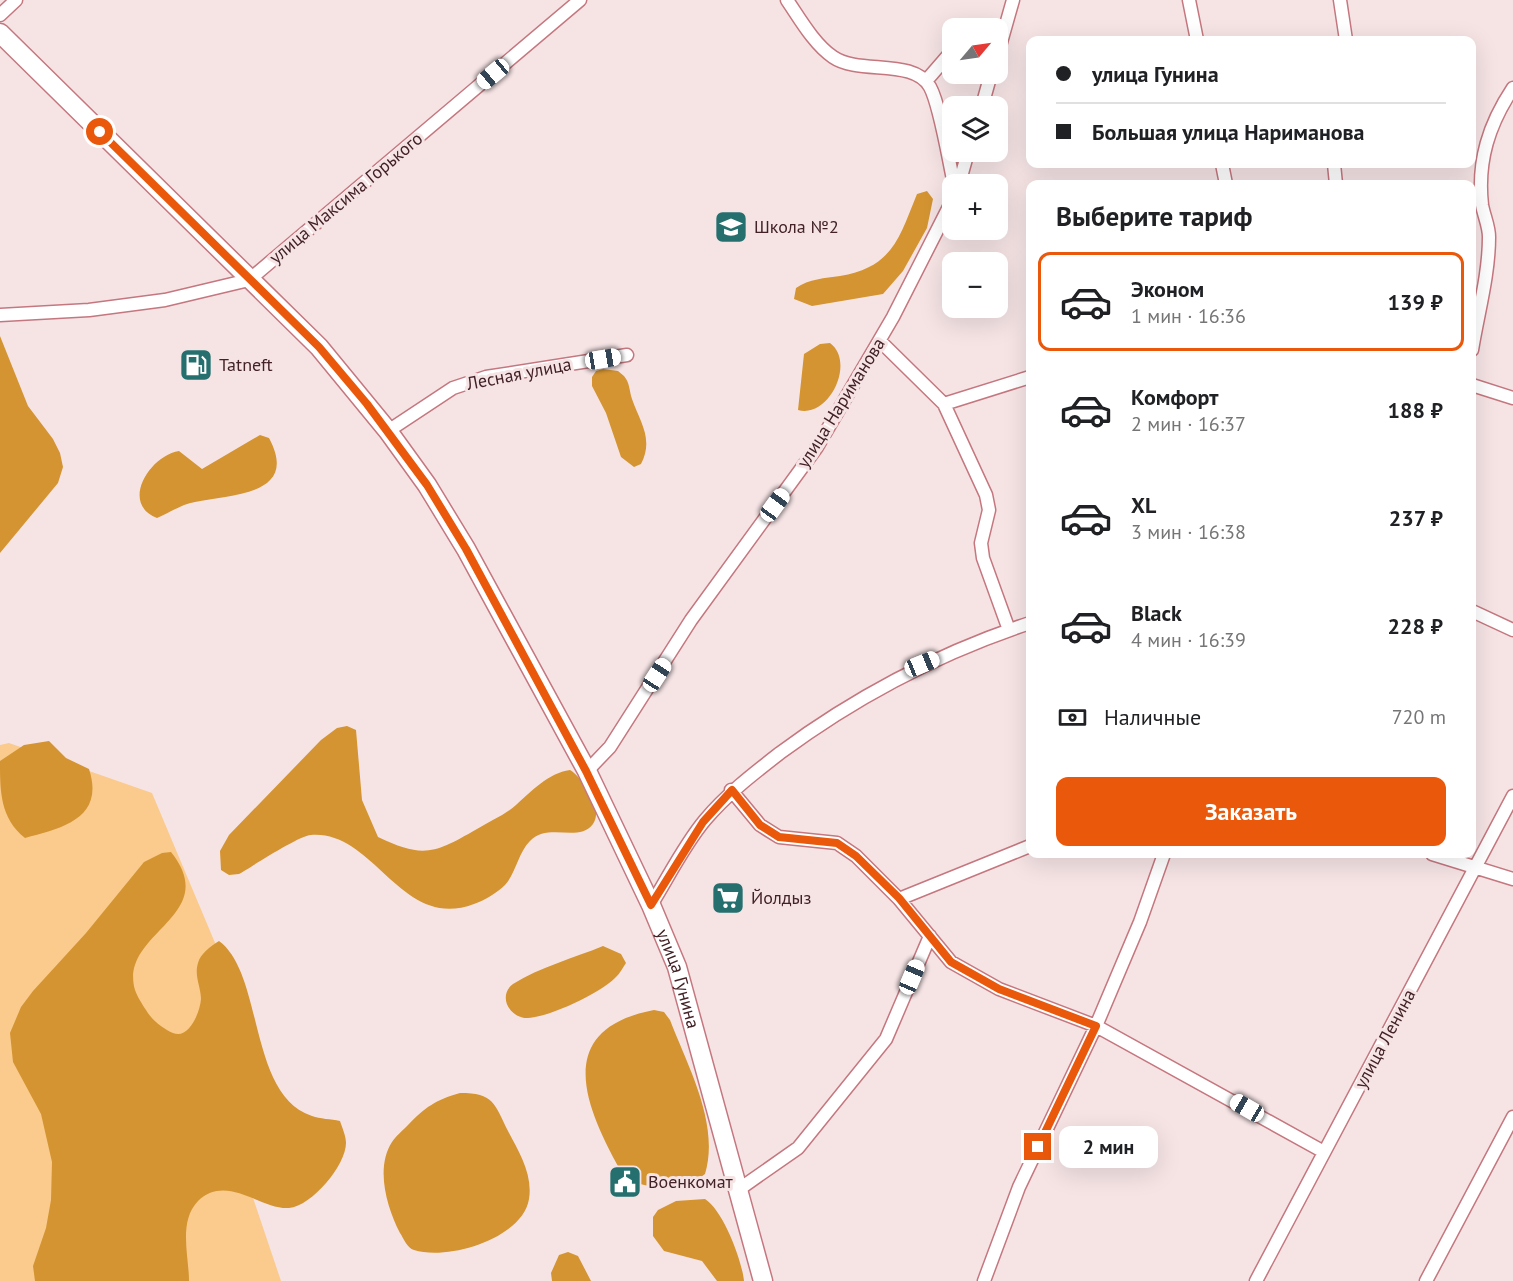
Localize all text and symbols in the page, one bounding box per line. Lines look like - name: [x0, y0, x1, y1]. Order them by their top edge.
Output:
- north arrow: [942, 18, 1008, 84]
- map controls: [942, 18, 1008, 318]
- car: [473, 56, 513, 92]
- text: улица Гунина: [1092, 60, 1219, 88]
- button: layers: [942, 96, 1008, 162]
- route start: [86, 118, 113, 145]
- text: Большая улица Нариманова: [1092, 118, 1365, 146]
- street label: улица Максима Горького: [264, 127, 427, 269]
- button: +: [942, 174, 1008, 240]
- text: Выберите тариф: [1056, 199, 1252, 233]
- school or university icon: Школа №2: [713, 209, 749, 245]
- place label: Школа №2: [754, 215, 839, 238]
- button: −: [942, 252, 1008, 318]
- icon: car: [1059, 275, 1113, 329]
- text: Эконом: [1131, 275, 1204, 303]
- text: 139 ₽: [1388, 288, 1443, 316]
- text: 1 мин · 16:36: [1131, 303, 1246, 329]
- street label: улица Нариманова: [791, 333, 890, 472]
- fuel station icon: Tatneft: [178, 347, 214, 383]
- car: [584, 347, 622, 371]
- street label: Лесная улица: [464, 352, 573, 395]
- place label: Tatneft: [219, 353, 273, 376]
- icon: car: [1059, 383, 1113, 437]
- text: Комфорт: [1131, 383, 1219, 411]
- text: 188 ₽: [1388, 396, 1443, 424]
- text: 2 мин · 16:37: [1131, 411, 1246, 437]
- car: [757, 485, 793, 525]
- icon: car: [1059, 491, 1113, 545]
- text: XL: [1131, 491, 1156, 519]
- text: 237 ₽: [1389, 504, 1443, 532]
- text: 3 мин · 16:38: [1131, 519, 1246, 545]
- icon: car: [1059, 599, 1113, 653]
- text: Black: [1131, 599, 1182, 627]
- text: 228 ₽: [1388, 612, 1443, 640]
- text: 4 мин · 16:39: [1131, 627, 1246, 653]
- car: [902, 649, 942, 679]
- car: [640, 655, 674, 695]
- icon: cash: [1056, 701, 1089, 734]
- text: Наличные: [1104, 703, 1201, 731]
- text: 720 m: [1392, 704, 1446, 730]
- button: Заказать: [1056, 777, 1446, 846]
- supermarket icon: Йолдыз: [710, 880, 746, 916]
- place label: Йолдыз: [751, 886, 811, 909]
- street label: улица Гунина: [651, 925, 705, 1031]
- car: [897, 957, 927, 997]
- street label: улица Ленина: [1349, 985, 1420, 1092]
- car: [1227, 1091, 1267, 1125]
- callout: 2 мин: [1059, 1126, 1158, 1168]
- route end: [1024, 1133, 1051, 1160]
- text: 2 мин: [1083, 1134, 1134, 1160]
- public building icon: Военкомат: [607, 1164, 643, 1200]
- place label: Военкомат: [648, 1170, 734, 1193]

